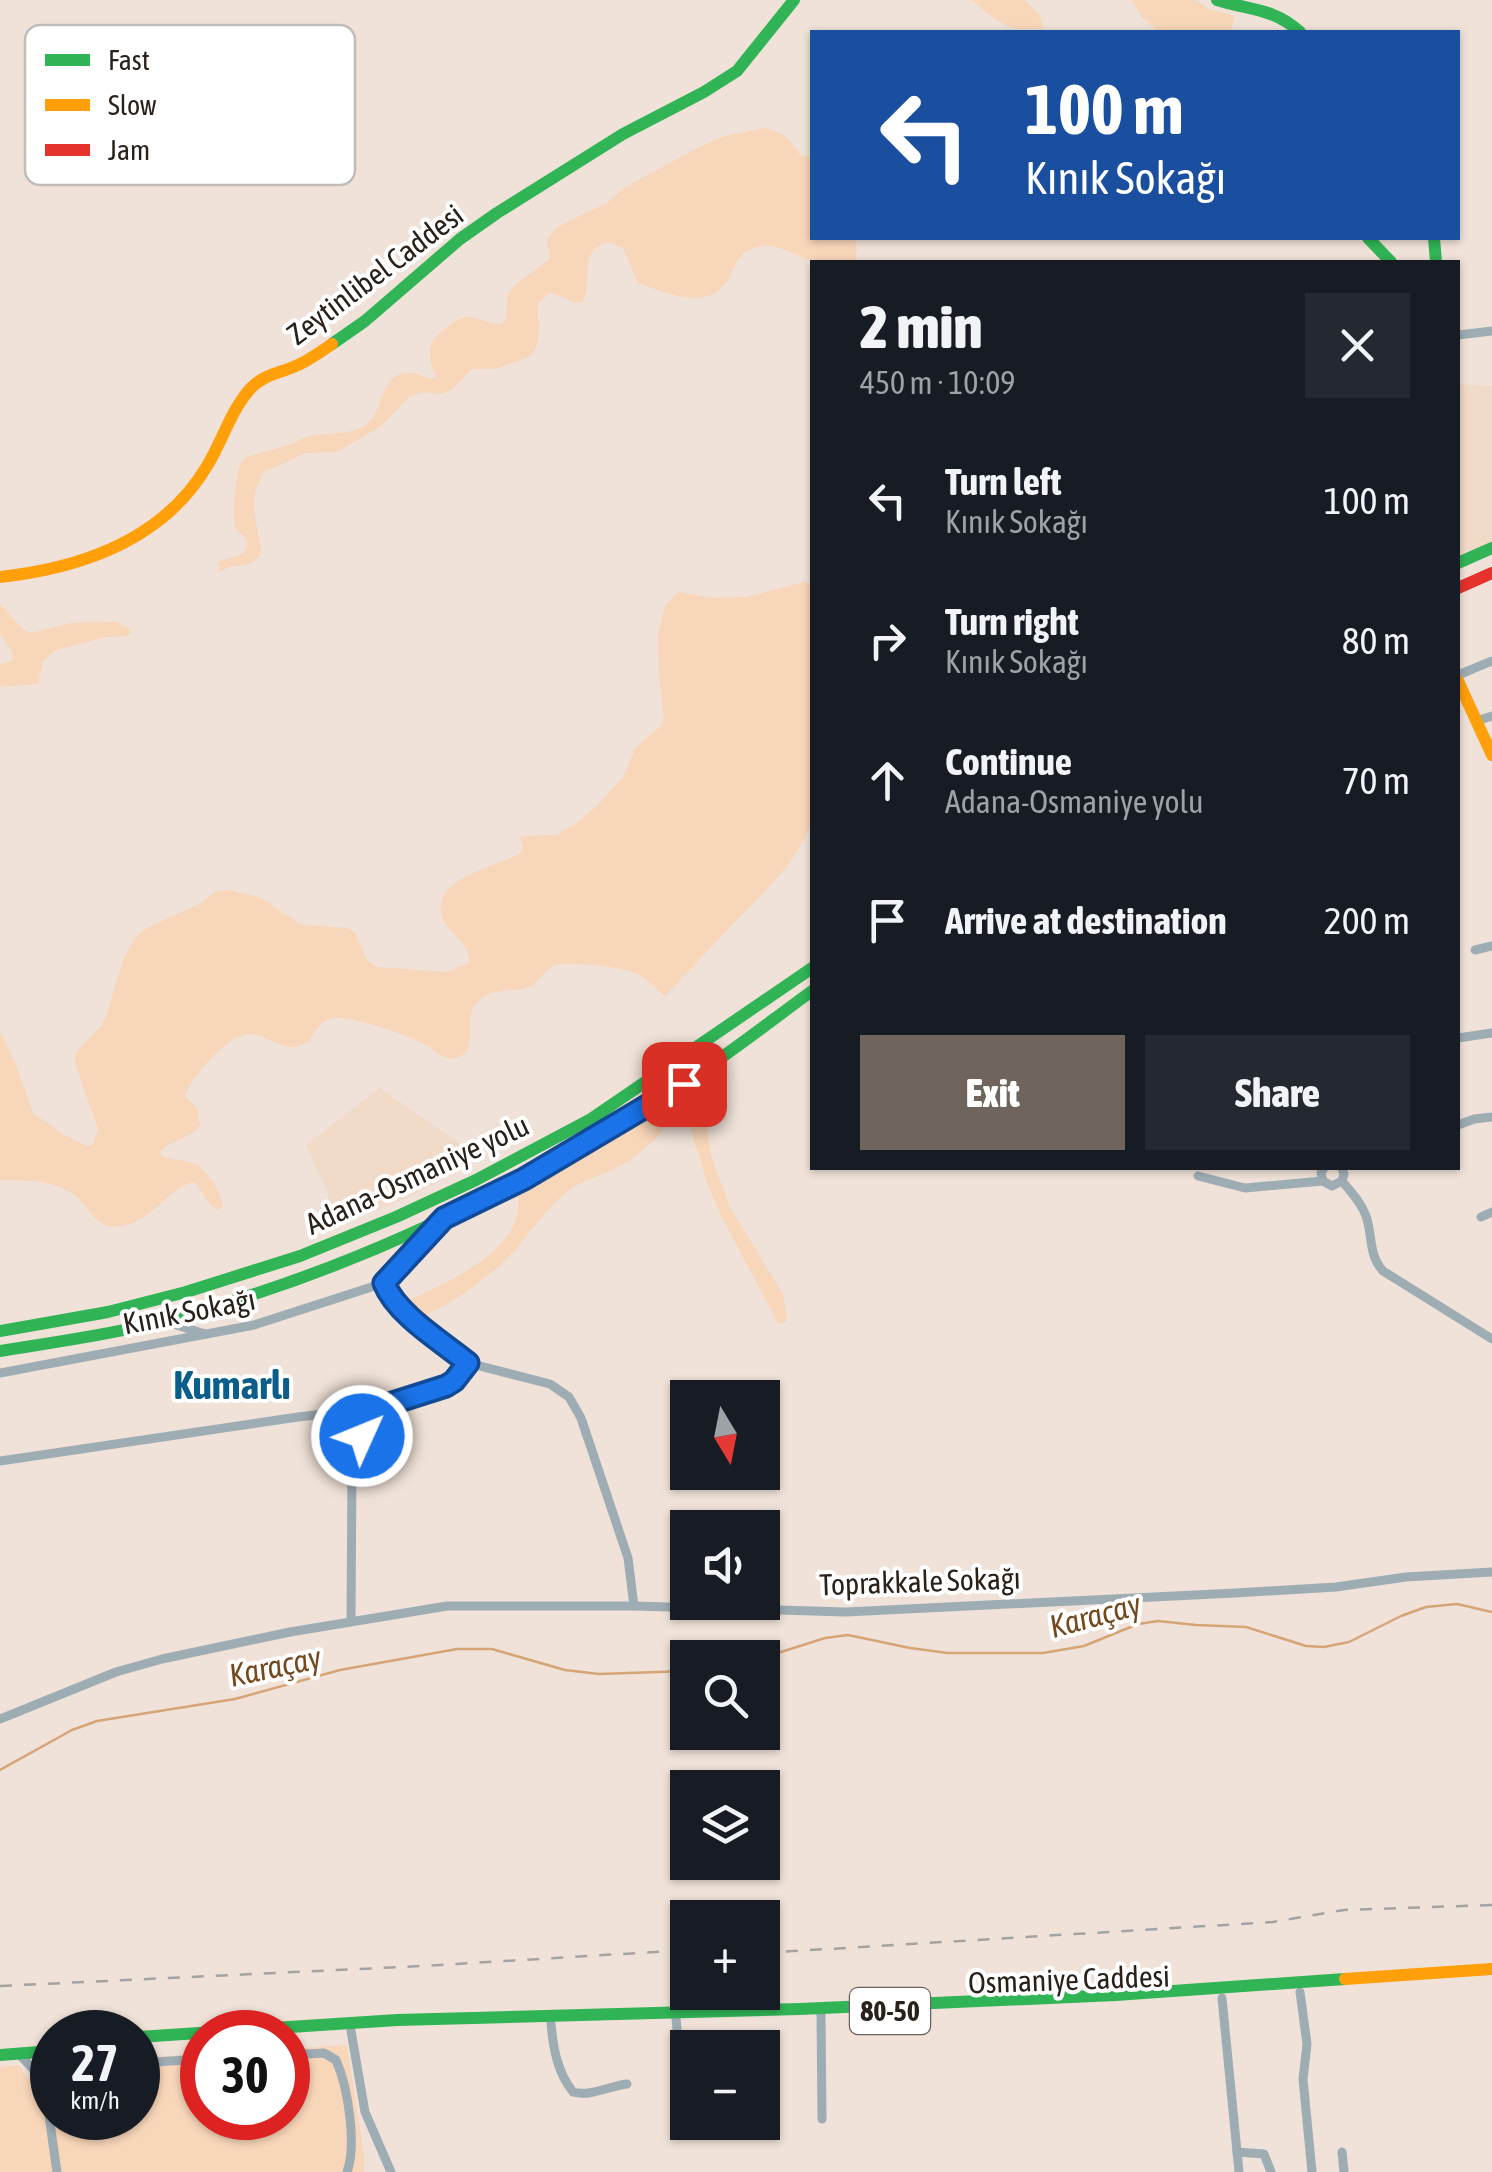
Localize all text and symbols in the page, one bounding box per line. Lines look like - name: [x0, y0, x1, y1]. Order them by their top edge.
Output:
- legend: [25, 25, 355, 185]
- text: Fast: [108, 44, 150, 76]
- text: 100 m: [1025, 69, 1184, 149]
- icon: left: [860, 70, 990, 200]
- text: Slow: [108, 89, 157, 121]
- text: Jam: [108, 134, 150, 166]
- text: Kınık Sokağı: [1025, 152, 1226, 204]
- street label: Zeytinlibel Caddesi: [281, 197, 469, 351]
- text: 2 min: [860, 292, 983, 361]
- button: close: [1305, 293, 1410, 398]
- text: 450 m · 10:09: [860, 364, 1015, 401]
- text: Turn left: [945, 460, 1061, 503]
- icon: left: [860, 473, 915, 528]
- text: 100 m: [1324, 479, 1410, 522]
- text: Kınık Sokağı: [945, 503, 1088, 540]
- text: Turn right: [945, 600, 1079, 643]
- icon: right: [860, 613, 915, 668]
- text: 80 m: [1342, 619, 1410, 662]
- text: Kınık Sokağı: [945, 643, 1088, 680]
- text: Continue: [945, 740, 1072, 783]
- icon: ahead: [860, 753, 915, 808]
- text: 70 m: [1342, 759, 1410, 802]
- text: Adana-Osmaniye yolu: [945, 783, 1204, 820]
- icon: arrive: [860, 893, 915, 948]
- text: Arrive at destination: [945, 899, 1227, 942]
- text: 200 m: [1324, 899, 1410, 942]
- button: Exit: [860, 1035, 1125, 1150]
- button: Share: [1145, 1035, 1410, 1150]
- pin: [642, 1042, 727, 1127]
- icon: arrive: [657, 1057, 712, 1112]
- street label: Adana-Osmaniye yolu: [300, 1107, 534, 1241]
- street label: Kınık Sokağı: [120, 1282, 258, 1340]
- district label: Kumarlı: [173, 1362, 291, 1407]
- north arrow: [670, 1380, 780, 1490]
- map controls: [670, 1380, 780, 2140]
- position arrow: [310, 1384, 414, 1488]
- button: sound: [670, 1510, 780, 1620]
- street label: Toprakkale Sokağı: [819, 1560, 1021, 1602]
- water label: Karaçay: [1045, 1585, 1146, 1645]
- water label: Karaçay: [226, 1638, 325, 1694]
- button: search: [670, 1640, 780, 1750]
- button: layers: [670, 1770, 780, 1880]
- button: +: [670, 1900, 780, 2010]
- street label: Osmaniye Caddesi: [968, 1958, 1170, 2000]
- road number: 80-50: [850, 1988, 930, 2034]
- speed limit sign: 30: [180, 2010, 310, 2140]
- button: −: [670, 2030, 780, 2140]
- text: 27: [71, 2034, 118, 2092]
- text: km/h: [70, 2086, 120, 2114]

